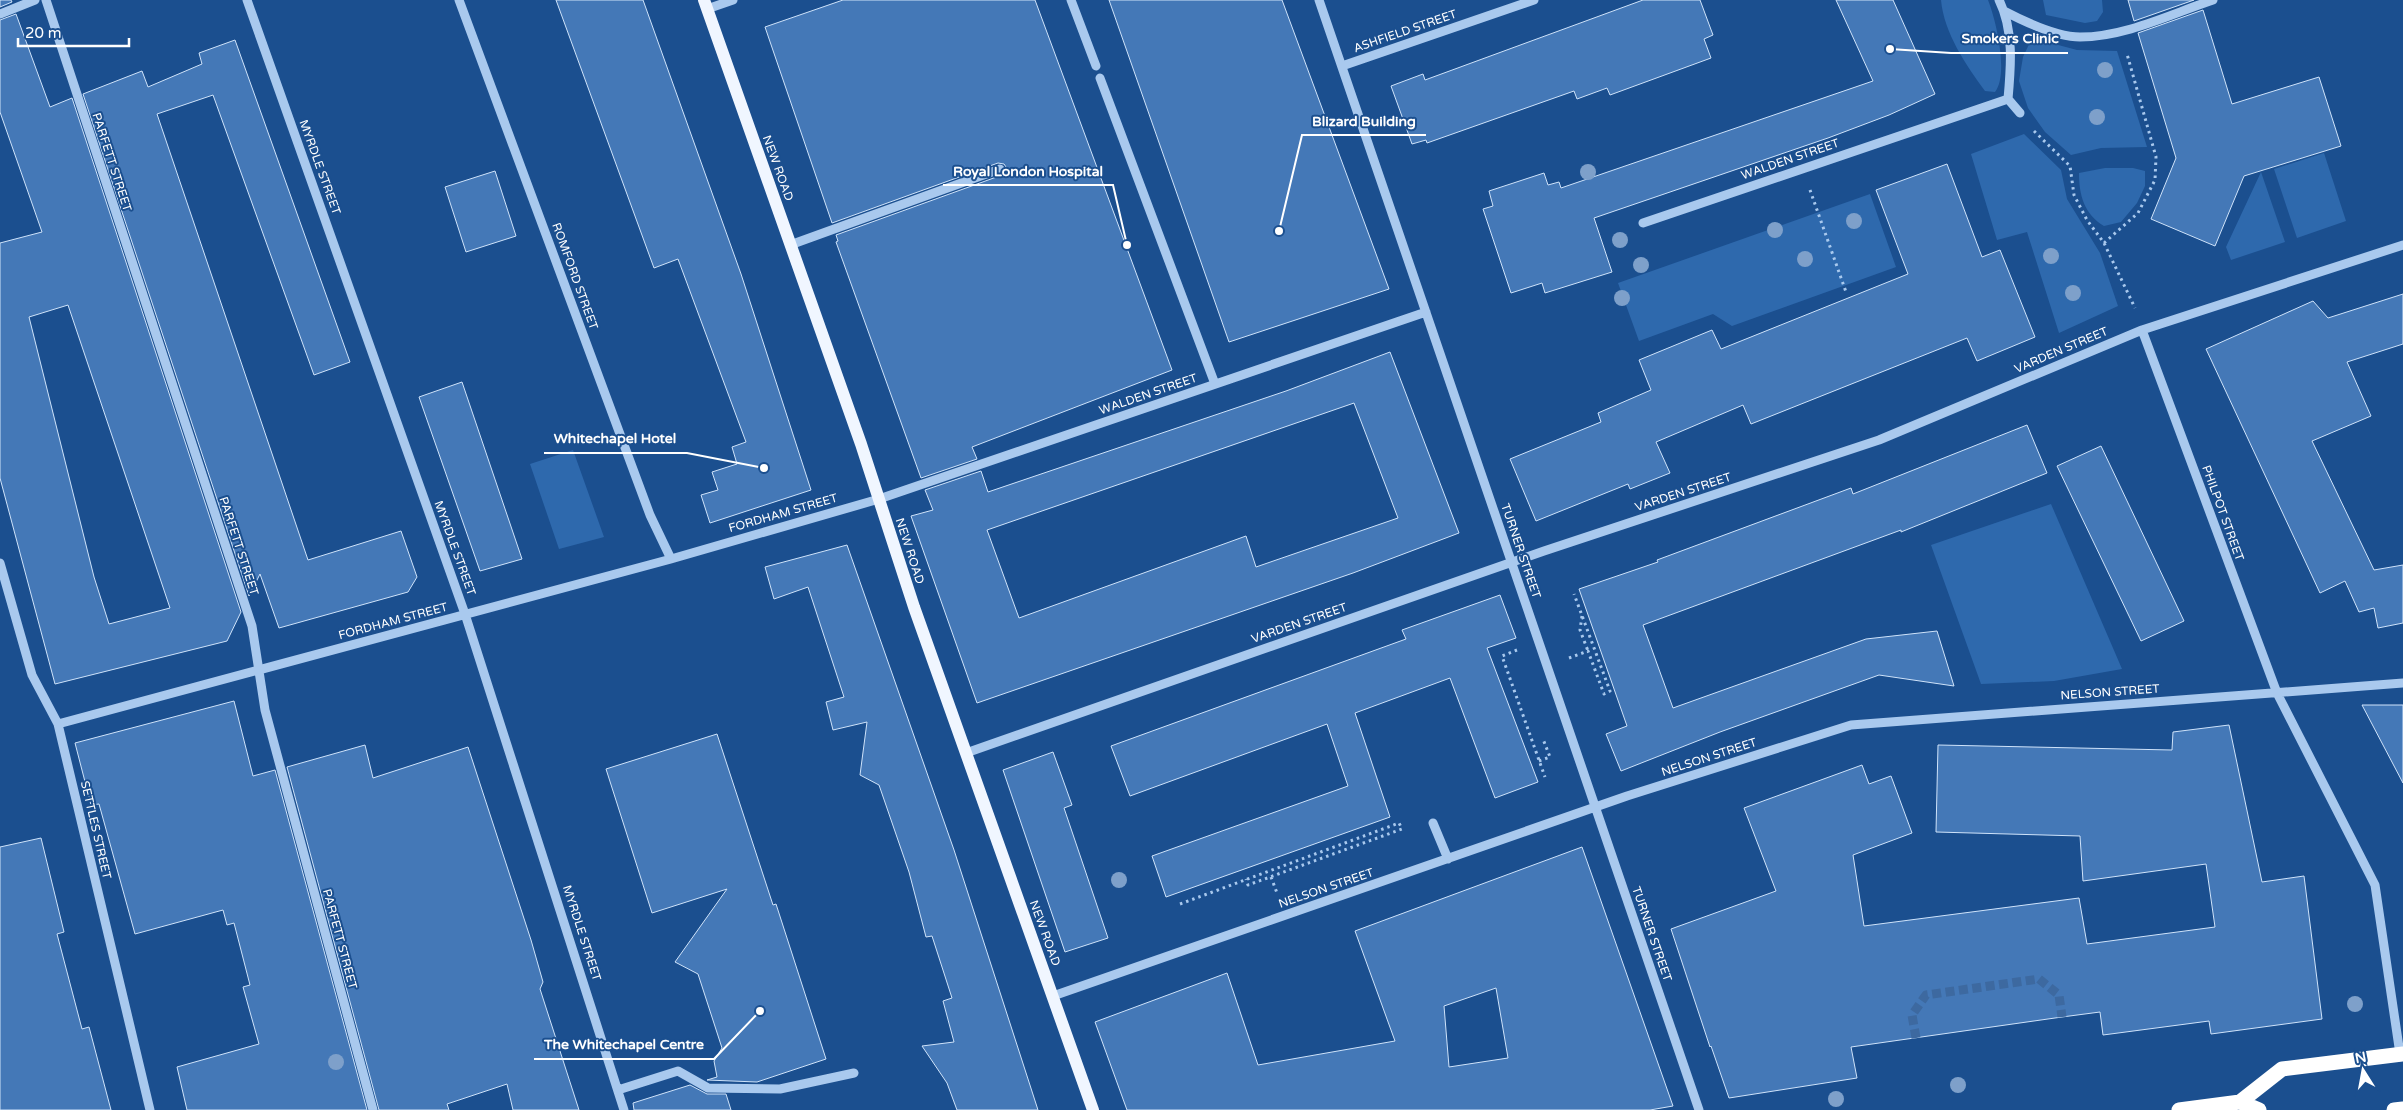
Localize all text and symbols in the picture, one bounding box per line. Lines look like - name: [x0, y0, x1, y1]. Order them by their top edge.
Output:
- street label: ASHFIELD STREET: [1352, 7, 1459, 55]
- scale bar: [18, 15, 129, 47]
- text: 20 m: [25, 24, 62, 42]
- callout: Smokers Clinic: [1951, 24, 2068, 53]
- text: Smokers Clinic: [1961, 30, 2059, 47]
- callout: Blizard Building: [1302, 106, 1426, 135]
- street label: PARFETT STREET: [89, 111, 135, 214]
- text: Blizard Building: [1312, 113, 1416, 130]
- street label: MYRDLE STREET: [296, 118, 344, 217]
- street label: NEW ROAD: [760, 133, 796, 203]
- street label: WALDEN STREET: [1739, 135, 1842, 182]
- callout: Royal London Hospital: [943, 156, 1113, 185]
- text: Royal London Hospital: [953, 163, 1103, 180]
- street label: ROMFORD STREET: [549, 221, 601, 332]
- street label: VARDEN STREET: [2012, 324, 2110, 376]
- street label: WALDEN STREET: [1097, 370, 1200, 417]
- callout: Whitechapel Hotel: [544, 424, 687, 453]
- text: Whitechapel Hotel: [554, 430, 676, 447]
- street label: PHILPOT STREET: [2199, 463, 2247, 563]
- street label: VARDEN STREET: [1633, 470, 1733, 514]
- street label: FORDHAM STREET: [727, 491, 840, 535]
- street label: PARFETT STREET: [216, 495, 262, 598]
- street label: MYRDLE STREET: [431, 499, 479, 598]
- street label: TURNER STREET: [1498, 502, 1544, 601]
- street label: NEW ROAD: [893, 516, 927, 586]
- street label: FORDHAM STREET: [337, 600, 450, 642]
- street label: VARDEN STREET: [1249, 600, 1349, 646]
- street label: NELSON STREET: [2060, 681, 2161, 702]
- street label: NELSON STREET: [1660, 735, 1759, 779]
- street label: SETTLES STREET: [78, 780, 114, 881]
- street label: NELSON STREET: [1277, 865, 1376, 911]
- street label: MYRDLE STREET: [560, 883, 604, 983]
- street label: TURNER STREET: [1629, 885, 1675, 984]
- street label: PARFETT STREET: [320, 887, 360, 991]
- street label: NEW ROAD: [1027, 898, 1063, 968]
- callout: The Whitechapel Centre: [534, 1030, 714, 1059]
- text: The Whitechapel Centre: [543, 1036, 704, 1053]
- north arrow: [2338, 1045, 2388, 1095]
- text: N: [2353, 1048, 2368, 1067]

